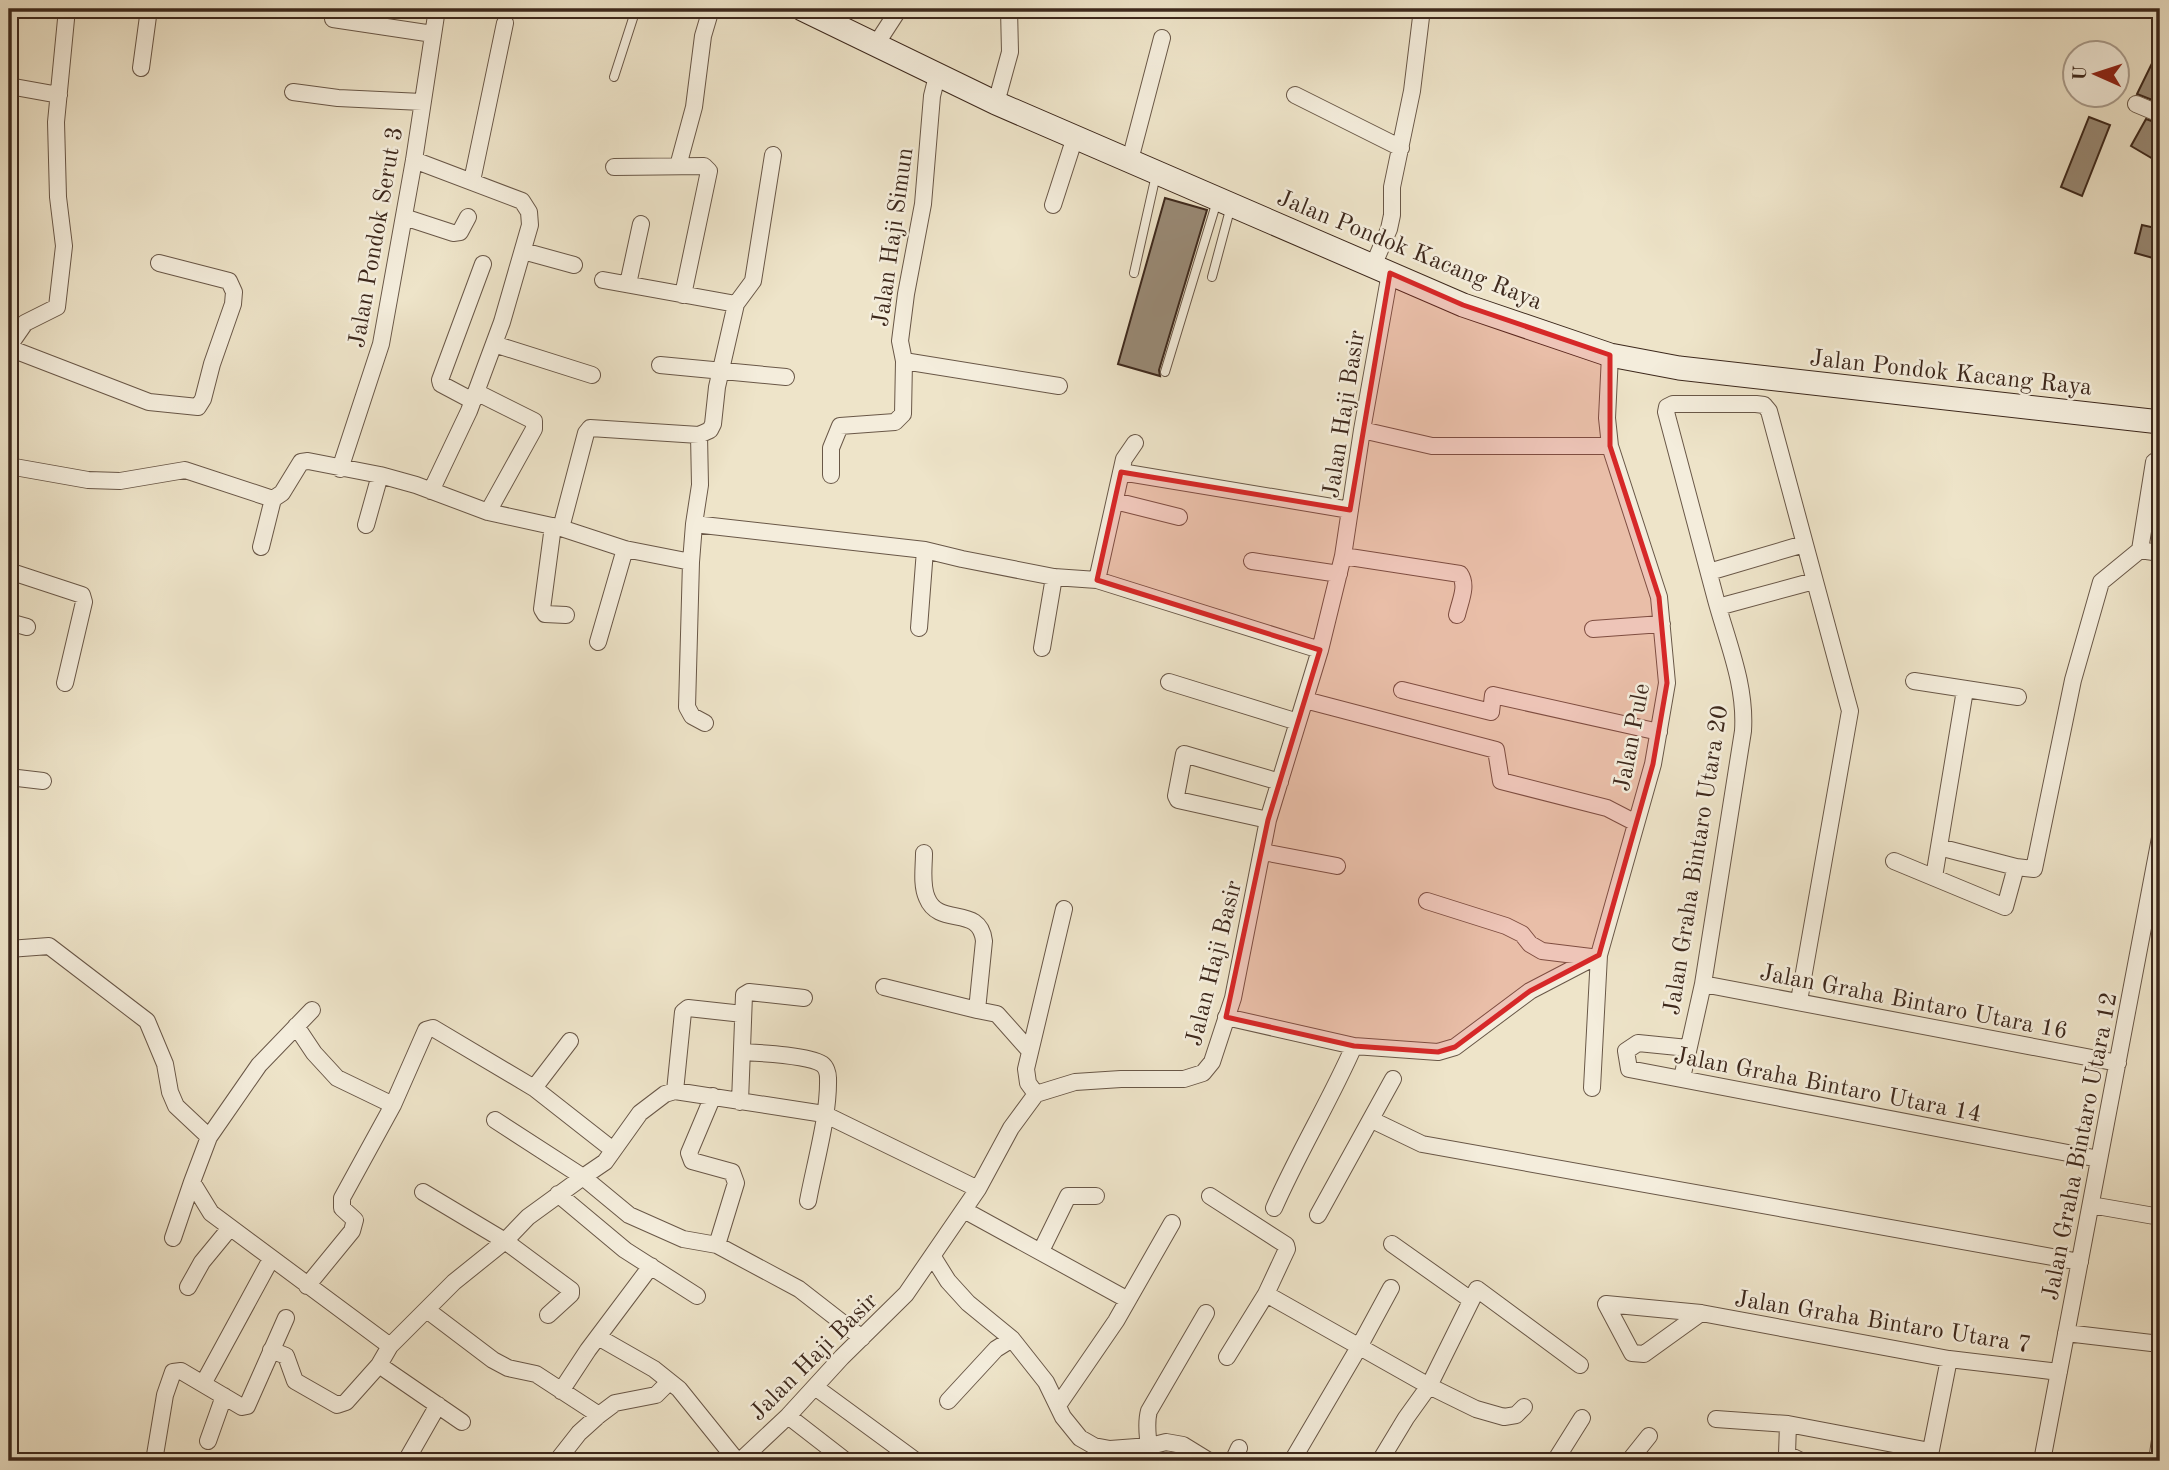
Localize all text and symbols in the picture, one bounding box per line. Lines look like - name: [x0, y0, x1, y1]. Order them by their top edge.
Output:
- north arrow: [2060, 38, 2130, 108]
- text: U: [2072, 65, 2091, 81]
- street label: Jalan Pondok Serut 3: [346, 125, 408, 350]
- street label: Jalan Haji Simun: [870, 146, 918, 328]
- street label: Jalan Pondok Kacang Raya: [1273, 187, 1545, 315]
- street label: Jalan Haji Basir: [1320, 329, 1370, 500]
- street label: Jalan Pondok Kacang Raya: [1808, 347, 2093, 401]
- street label: Jalan Pule: [1611, 681, 1655, 793]
- street label: Jalan Graha Bintaro Utara 20: [1661, 704, 1733, 1017]
- street label: Jalan Haji Basir: [1183, 878, 1247, 1049]
- street label: Jalan Graha Bintaro Utara 16: [1758, 961, 2070, 1045]
- street label: Jalan Graha Bintaro Utara 12: [2039, 990, 2123, 1302]
- street label: Jalan Graha Bintaro Utara 14: [1672, 1044, 1984, 1128]
- street label: Jalan Graha Bintaro Utara 7: [1733, 1288, 2032, 1358]
- street label: Jalan Haji Basir: [746, 1289, 883, 1426]

